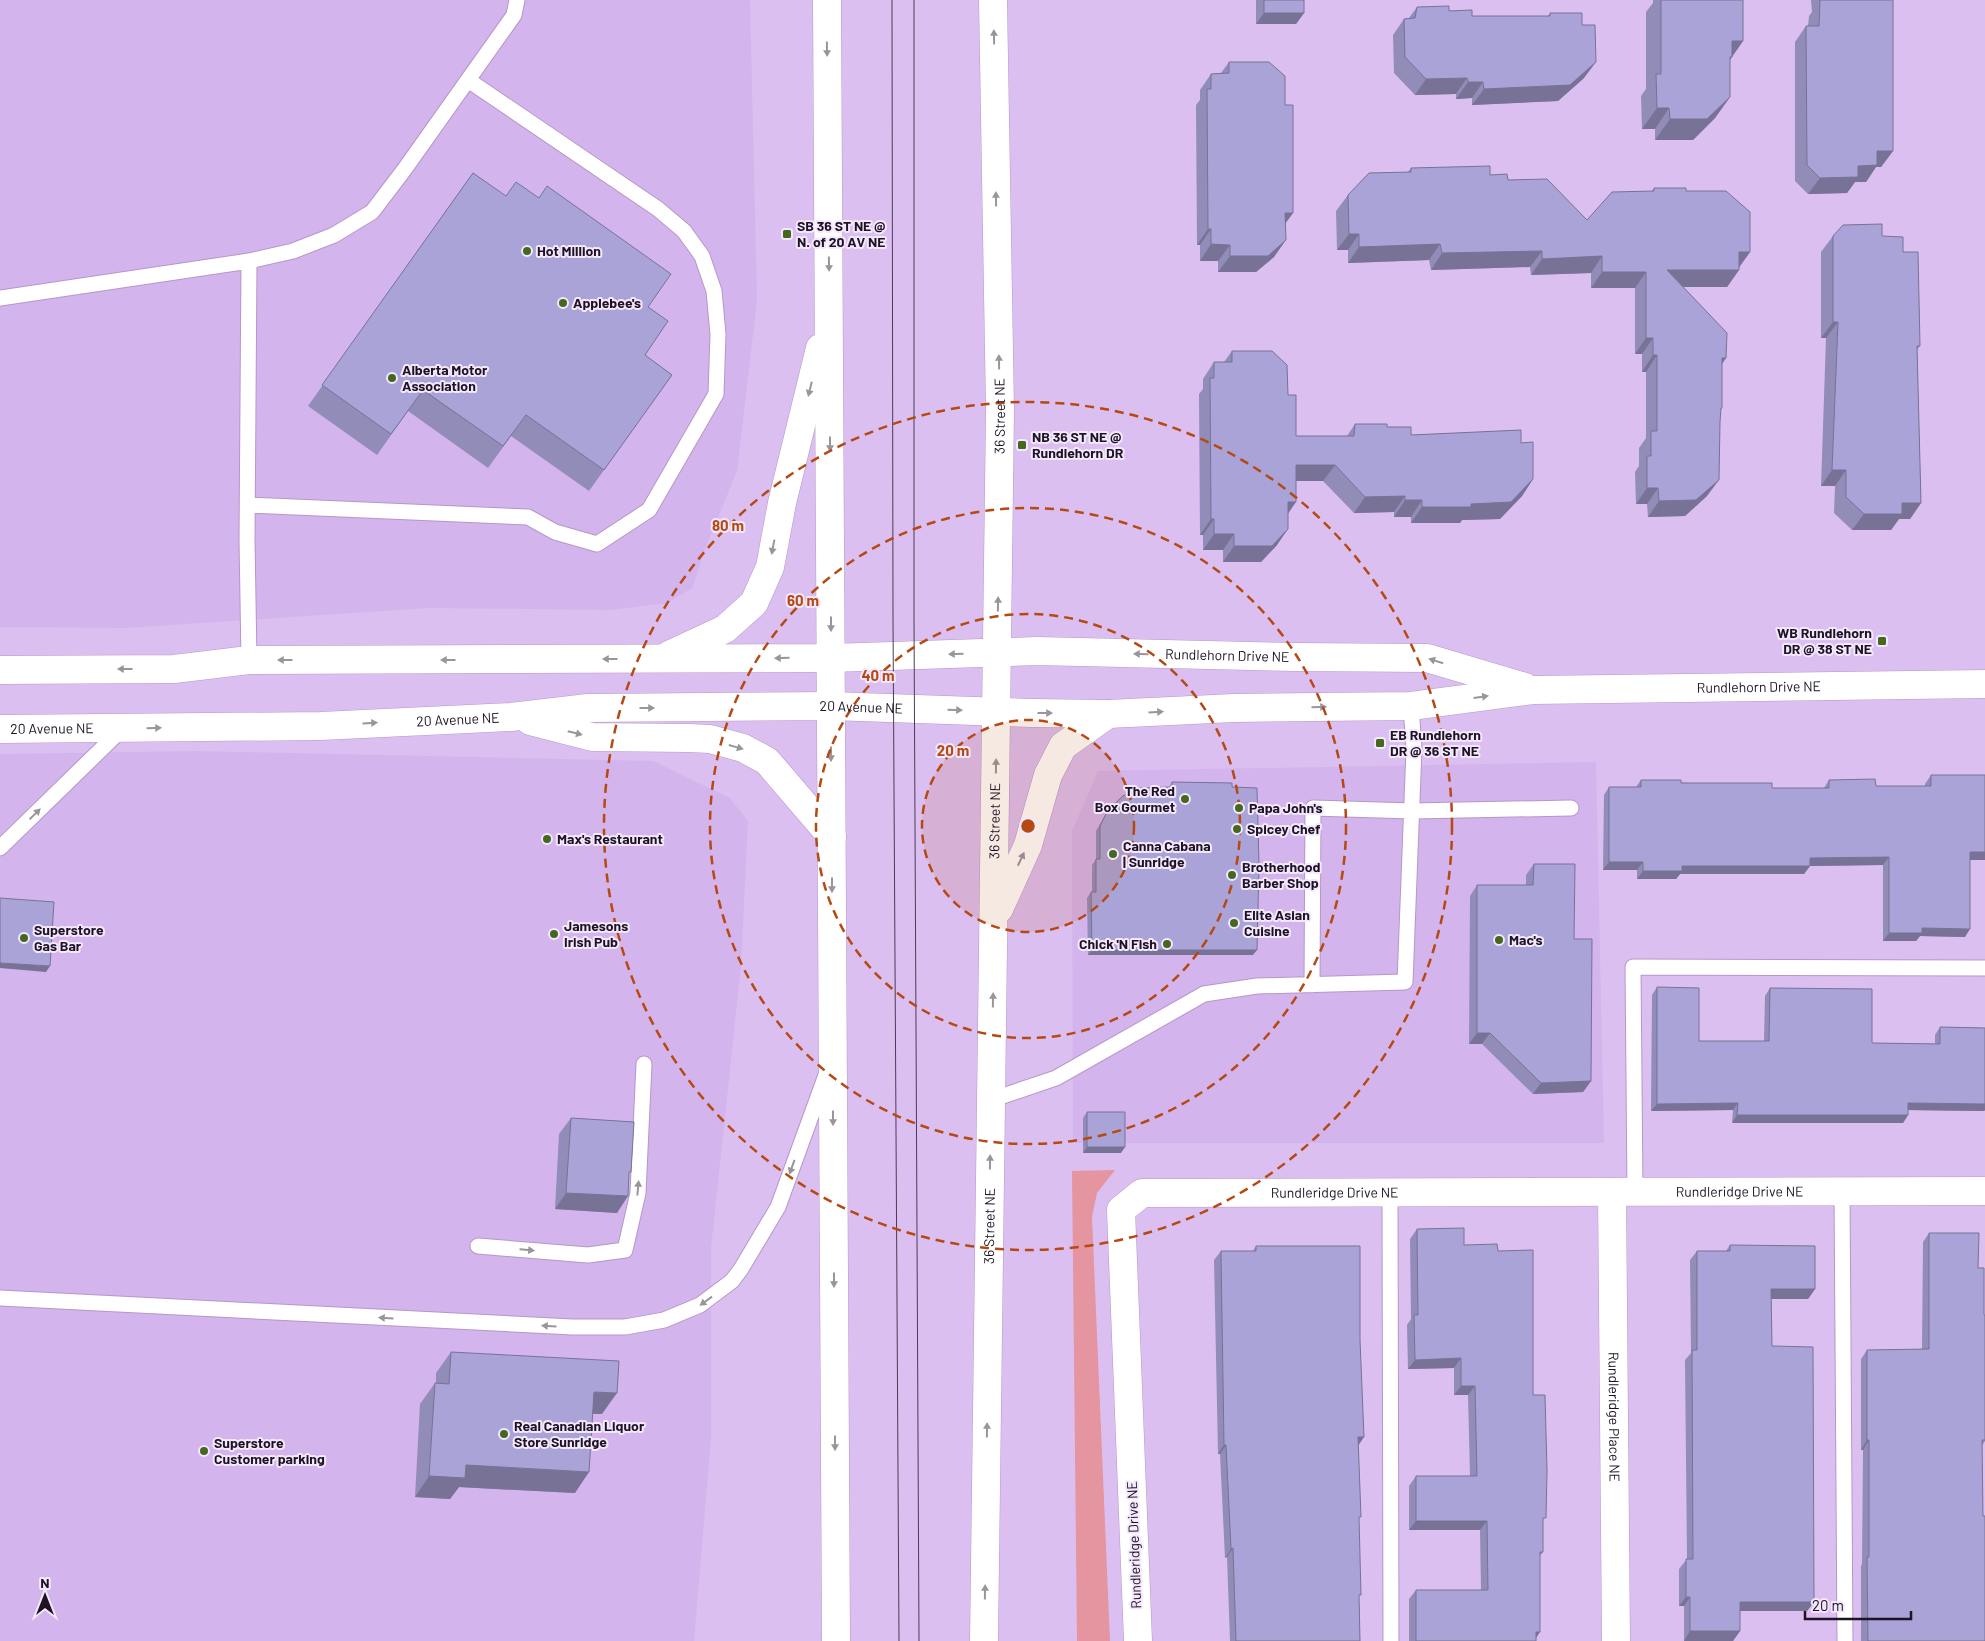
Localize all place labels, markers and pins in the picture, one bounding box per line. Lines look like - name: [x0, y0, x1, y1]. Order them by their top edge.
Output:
- place label: SB 36 ST NE @ N. of 20 AV NE: [797, 217, 886, 250]
- marker: SB 36 ST NE @ N. of 20 AV NE: [781, 228, 793, 240]
- place label: Hot Million: [537, 242, 601, 259]
- marker: Hot Million: [521, 245, 533, 257]
- place label: Applebee's: [573, 294, 641, 311]
- marker: Applebee's: [557, 297, 569, 309]
- place label: Alberta Motor Association: [402, 361, 488, 394]
- marker: Alberta Motor Association: [386, 372, 398, 384]
- place label: NB 36 ST NE @ Rundlehorn DR: [1032, 428, 1124, 461]
- marker: NB 36 ST NE @ Rundlehorn DR: [1016, 439, 1028, 451]
- place label: WB Rundlehorn DR @ 38 ST NE: [1777, 624, 1872, 657]
- marker: WB Rundlehorn DR @ 38 ST NE: [1876, 635, 1888, 647]
- place label: EB Rundlehorn DR @ 36 ST NE: [1390, 726, 1481, 759]
- marker: EB Rundlehorn DR @ 36 ST NE: [1374, 737, 1386, 749]
- place label: The Red Box Gourmet: [1095, 782, 1175, 815]
- marker: The Red Box Gourmet: [1179, 793, 1191, 805]
- place label: Papa John's: [1249, 799, 1323, 816]
- marker: Papa John's: [1233, 802, 1245, 814]
- centre of rings: [1019, 817, 1037, 835]
- place label: Spicey Chef: [1247, 820, 1320, 837]
- marker: Spicey Chef: [1231, 823, 1243, 835]
- place label: Max's Restaurant: [557, 830, 663, 847]
- marker: Max's Restaurant: [541, 833, 553, 845]
- place label: Canna Cabana | Sunridge: [1123, 837, 1211, 870]
- marker: Canna Cabana | Sunridge: [1107, 848, 1119, 860]
- place label: Brotherhood Barber Shop: [1242, 858, 1321, 891]
- marker: Brotherhood Barber Shop: [1226, 869, 1238, 881]
- place label: Elite Asian Cuisine: [1244, 906, 1310, 939]
- place label: Jamesons Irish Pub: [564, 917, 628, 950]
- marker: Elite Asian Cuisine: [1228, 917, 1240, 929]
- place label: Superstore Gas Bar: [34, 921, 104, 954]
- marker: Jamesons Irish Pub: [548, 928, 560, 940]
- place label: Mac's: [1509, 931, 1543, 948]
- marker: Superstore Gas Bar: [18, 932, 30, 944]
- marker: Mac's: [1493, 934, 1505, 946]
- place label: Chick 'N Fish: [1079, 935, 1157, 952]
- marker: Chick 'N Fish: [1161, 938, 1173, 950]
- place label: Real Canadian Liquor Store Sunridge: [514, 1417, 645, 1450]
- marker: Real Canadian Liquor Store Sunridge: [498, 1428, 510, 1440]
- place label: Superstore Customer parking: [214, 1434, 325, 1467]
- marker: Superstore Customer parking: [198, 1445, 210, 1457]

